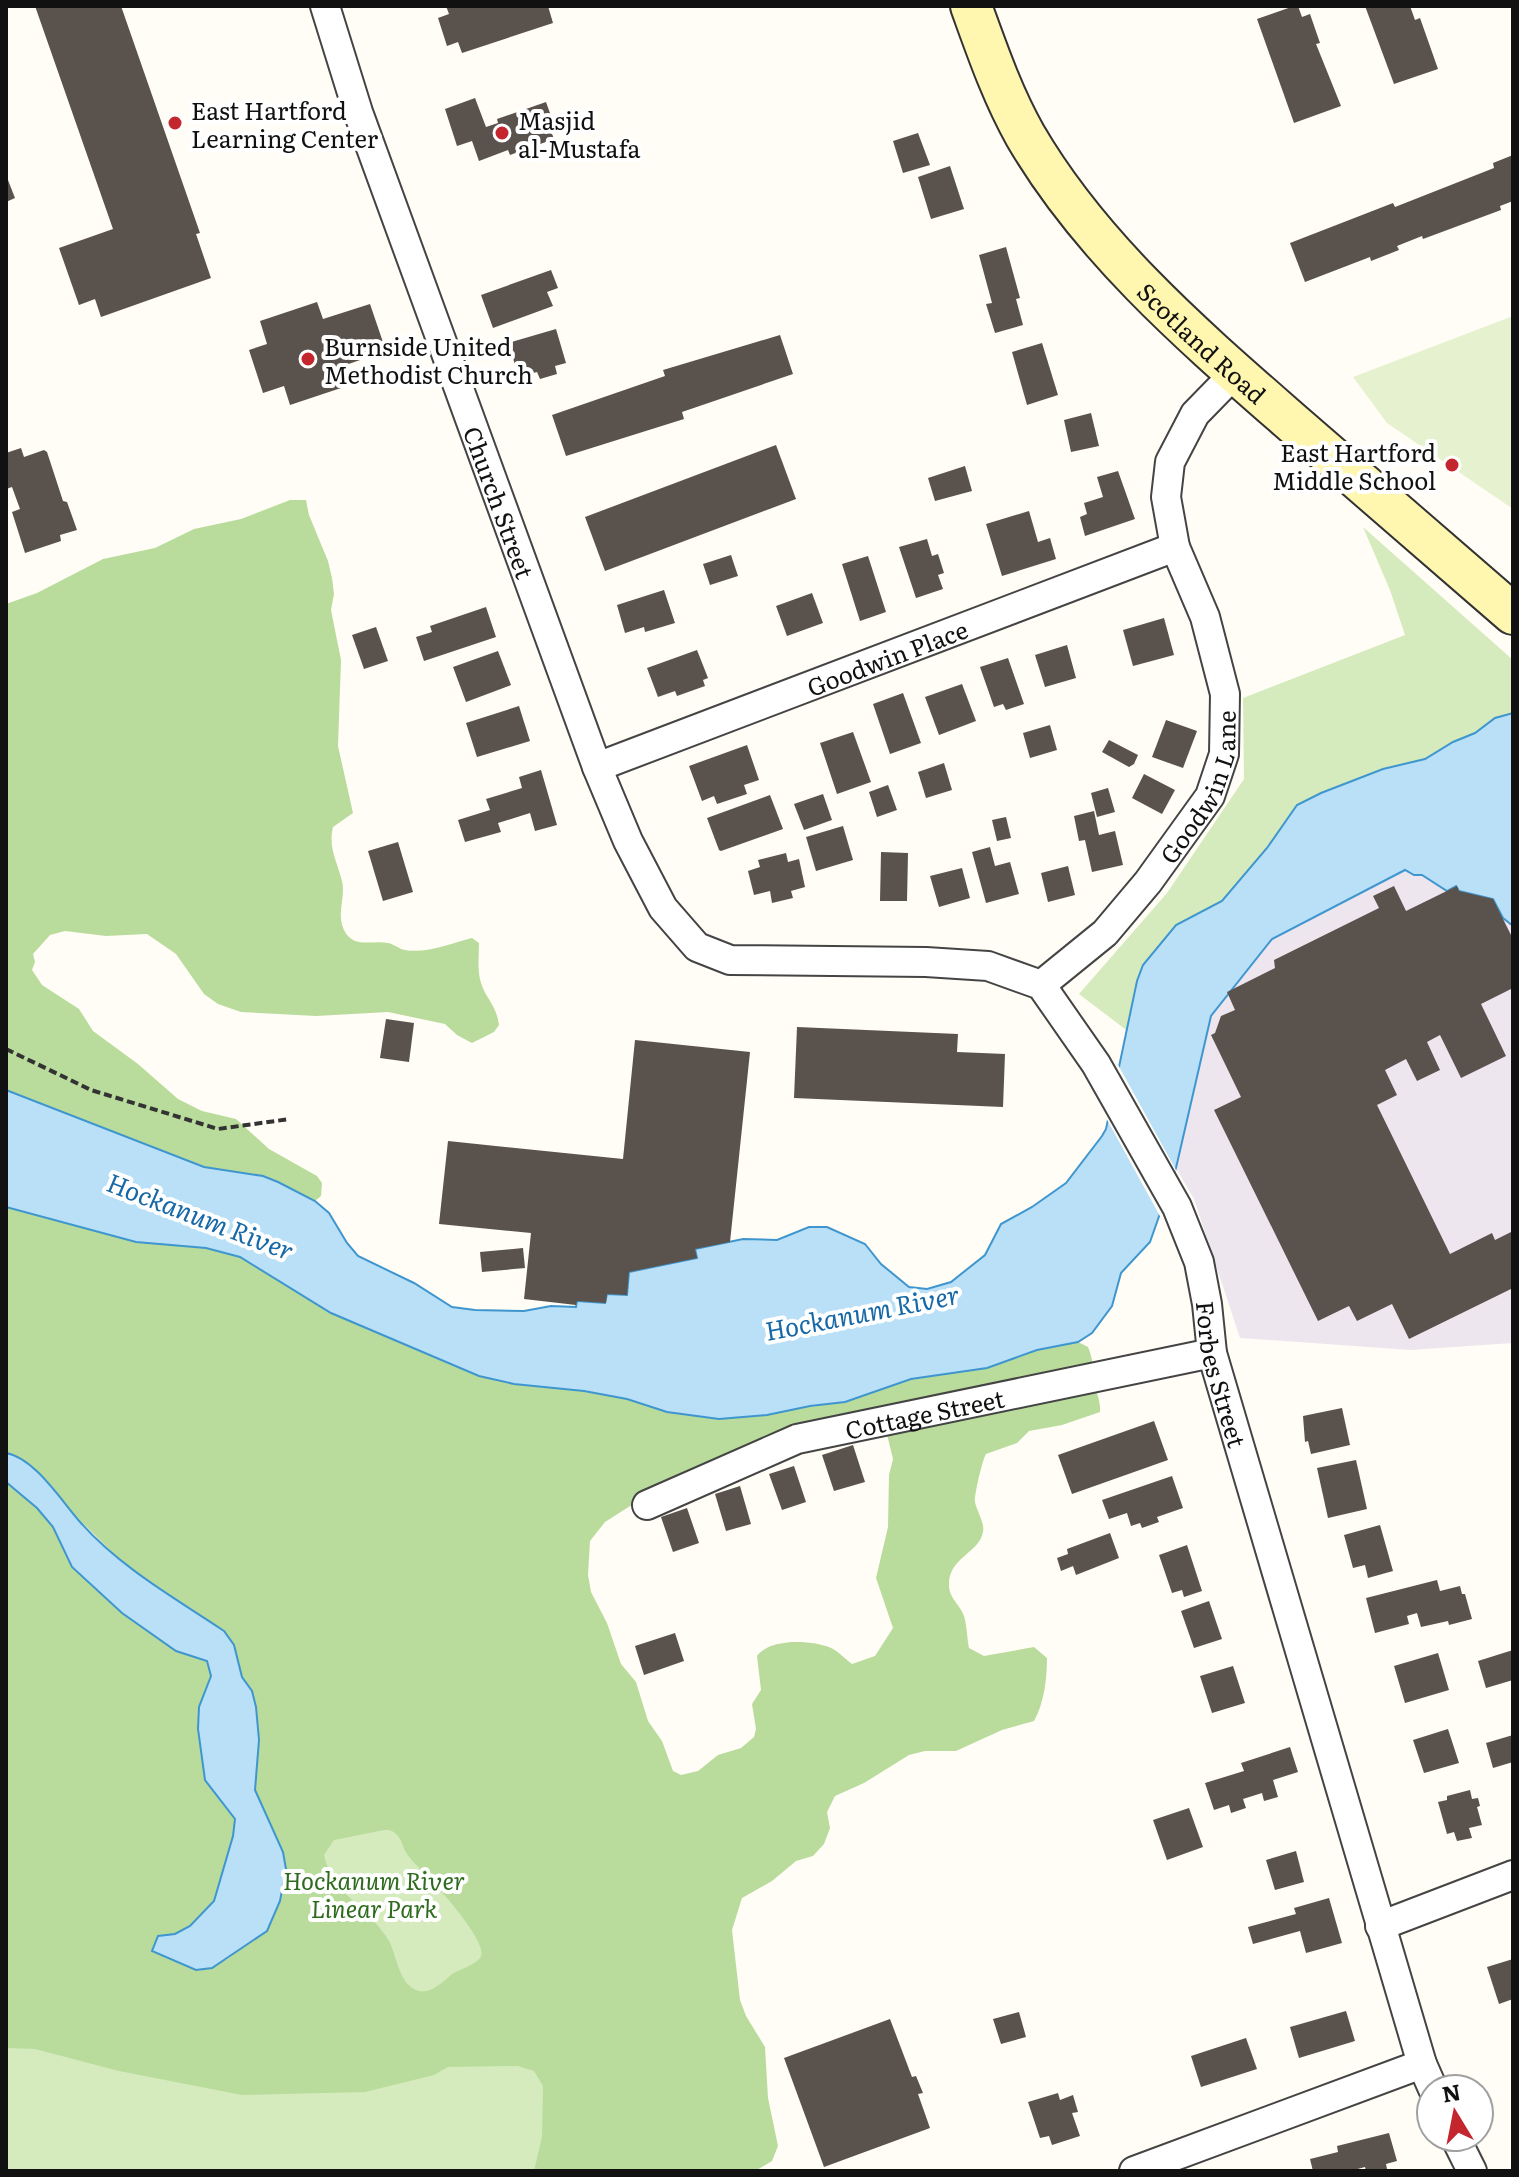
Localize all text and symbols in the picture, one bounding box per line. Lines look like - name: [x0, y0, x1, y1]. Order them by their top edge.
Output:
- place label: East Hartford Learning Center: [191, 92, 379, 155]
- place label: Masjid al-Mustafa: [518, 102, 641, 165]
- marker: East Hartford Learning Center: [166, 114, 184, 132]
- marker: Masjid al-Mustafa: [493, 124, 511, 142]
- street label: Scotland Road: [1131, 273, 1275, 411]
- place label: Burnside United Methodist Church: [324, 328, 533, 391]
- marker: Burnside United Methodist Church: [299, 350, 317, 368]
- street label: Church Street: [456, 421, 544, 583]
- place label: East Hartford Middle School: [1272, 434, 1436, 497]
- marker: East Hartford Middle School: [1443, 456, 1461, 474]
- street label: Goodwin Place: [801, 610, 972, 703]
- street label: Goodwin Lane: [1150, 710, 1242, 870]
- water label: Hockanum River: [102, 1161, 300, 1269]
- water label: Hockanum River: [761, 1273, 963, 1349]
- street label: Forbes Street: [1189, 1299, 1256, 1451]
- street label: Cottage Street: [842, 1379, 1007, 1446]
- park label: Hockanum River Linear Park: [283, 1862, 465, 1925]
- north arrow: [1415, 2073, 1495, 2153]
- text: N: [1439, 2074, 1463, 2110]

